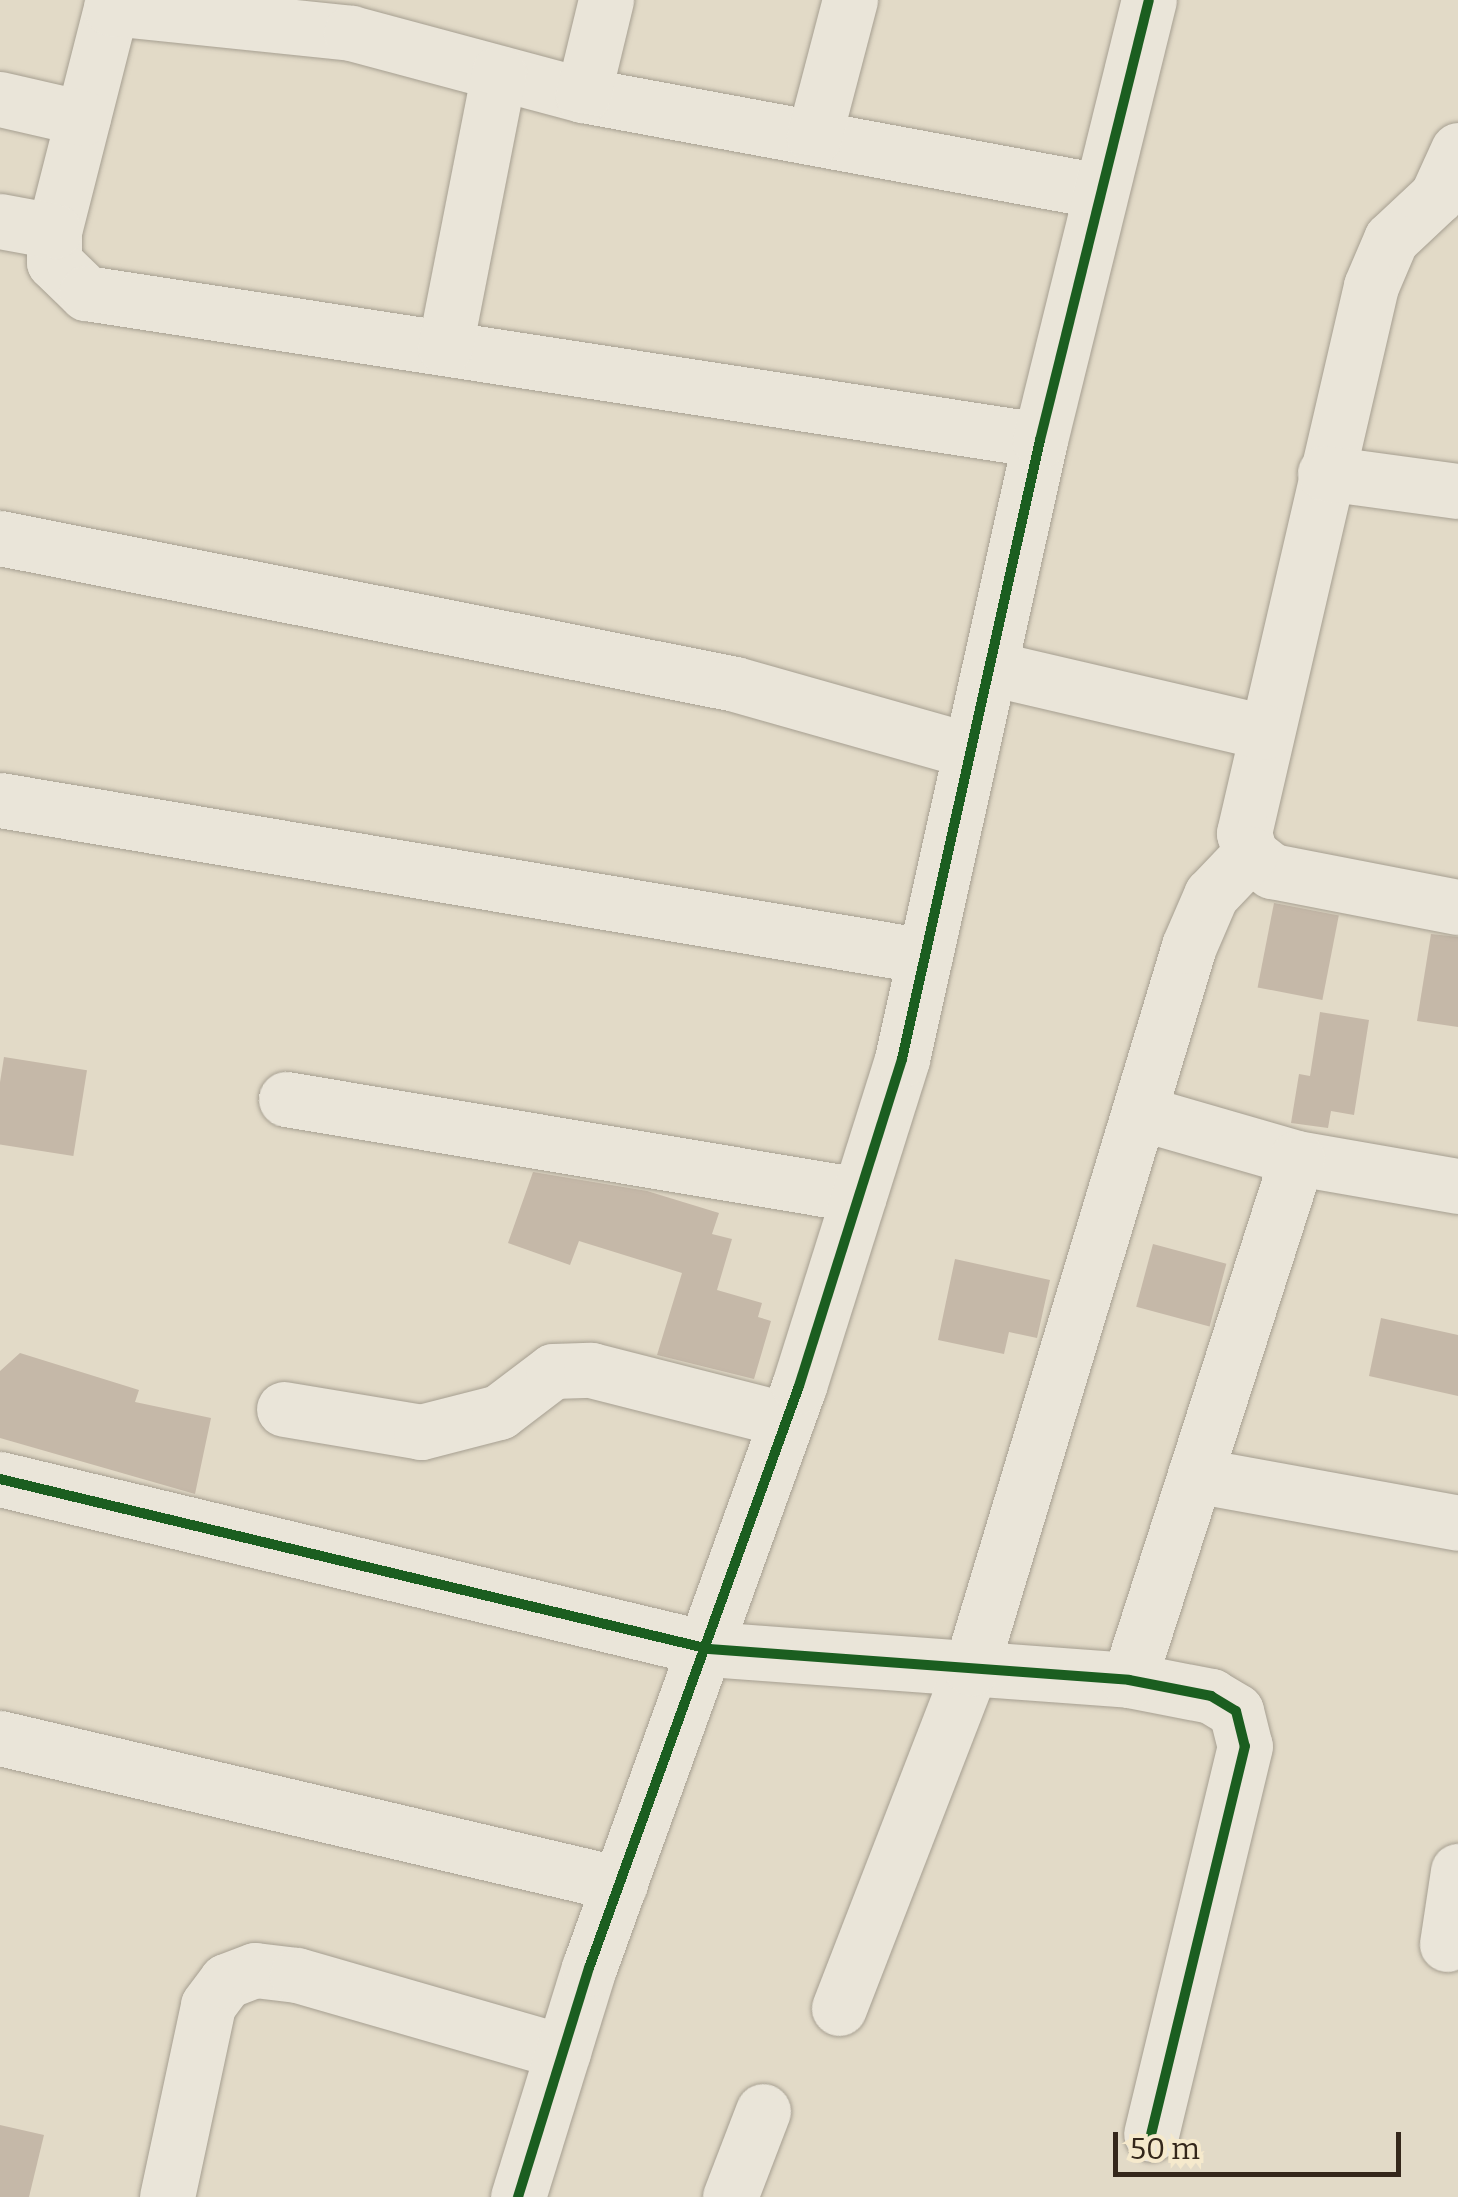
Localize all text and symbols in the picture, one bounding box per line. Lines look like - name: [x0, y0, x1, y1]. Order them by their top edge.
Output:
- scale bar: [1118, 2112, 1406, 2174]
- text: 50 m: [1130, 2131, 1200, 2167]

